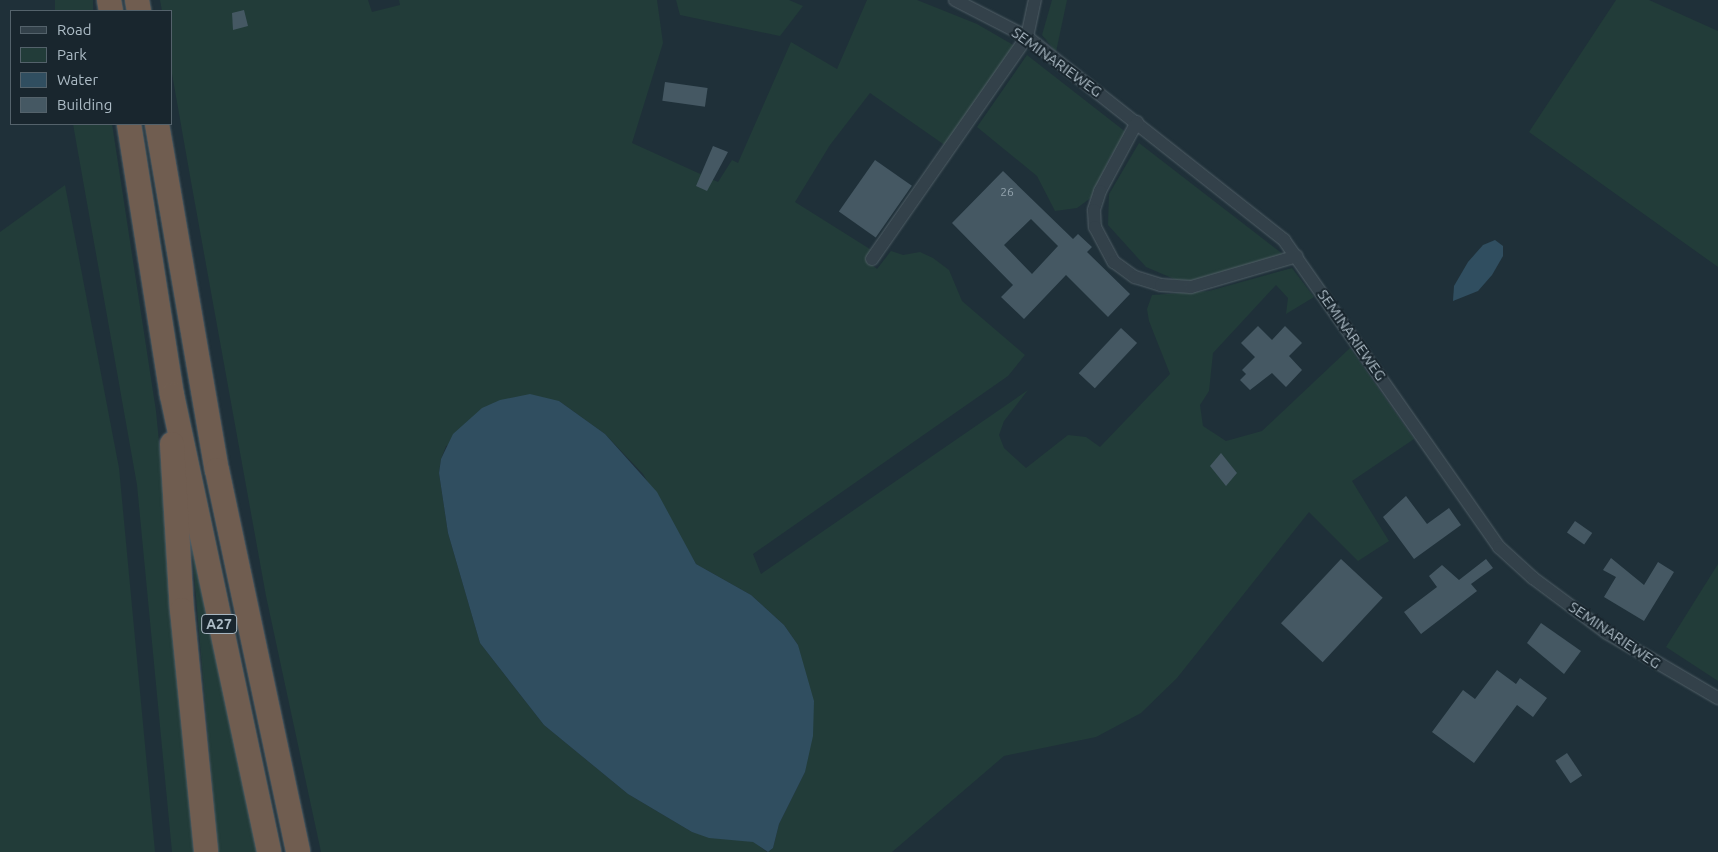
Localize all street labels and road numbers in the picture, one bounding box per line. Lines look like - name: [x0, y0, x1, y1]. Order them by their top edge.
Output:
- street label: SEMINARIEWEG: [1008, 23, 1106, 101]
- street label: SEMINARIEWEG: [1314, 286, 1390, 384]
- street label: SEMINARIEWEG: [1566, 598, 1664, 672]
- road number: A27: [200, 612, 238, 636]

